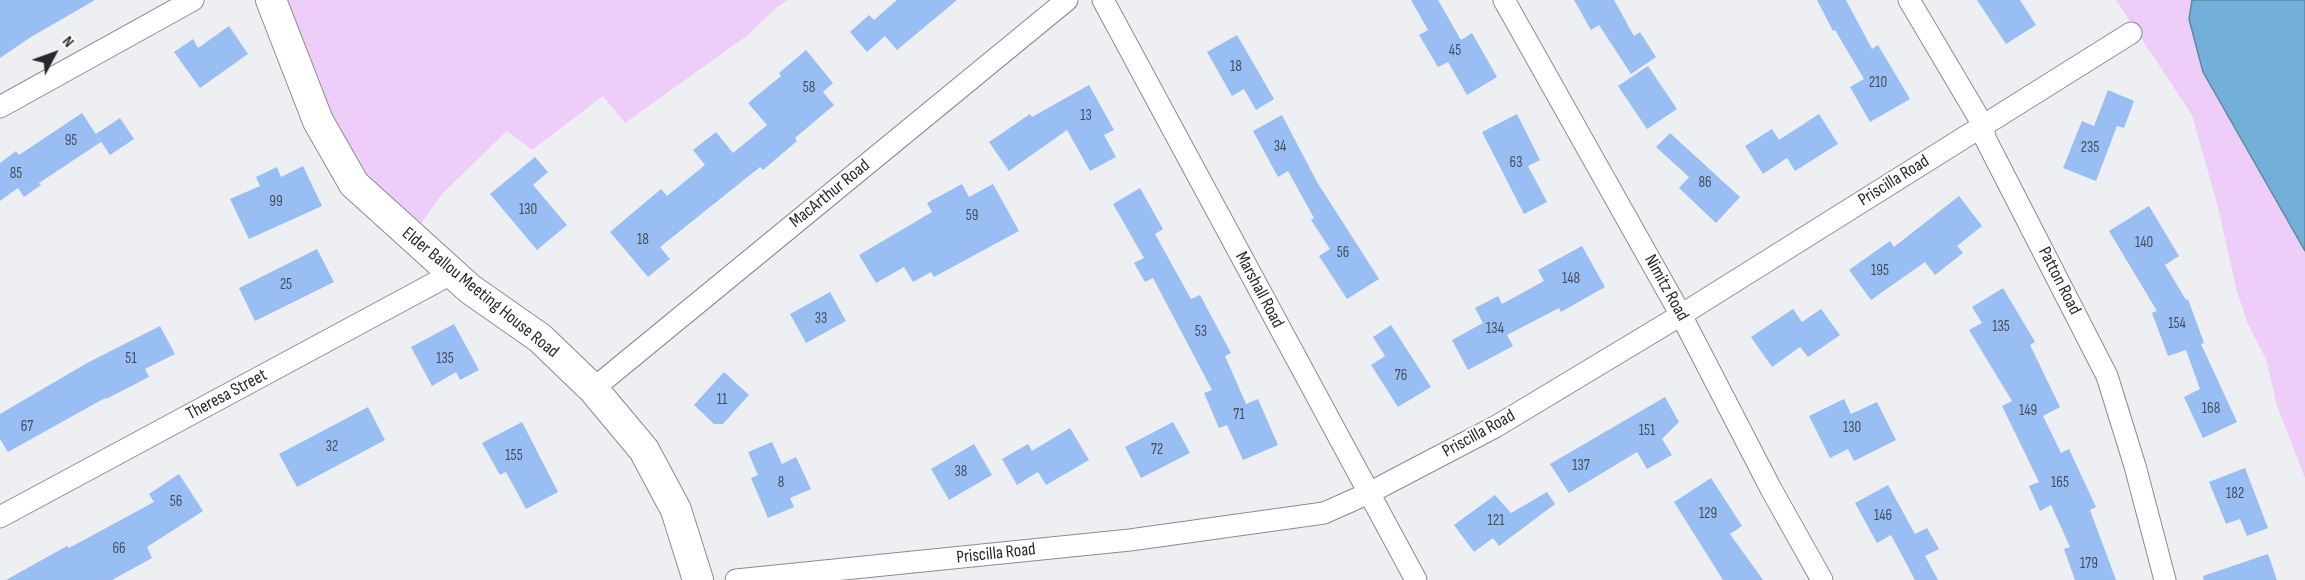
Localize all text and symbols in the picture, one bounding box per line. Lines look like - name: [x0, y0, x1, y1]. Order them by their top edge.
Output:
- north arrow: [24, 24, 84, 84]
- text: N: [58, 32, 78, 51]
- house number: 45: [1449, 42, 1461, 60]
- house number: 18: [1230, 58, 1242, 76]
- house number: 210: [1869, 74, 1887, 92]
- house number: 58: [803, 79, 815, 97]
- house number: 13: [1080, 107, 1092, 125]
- house number: 95: [65, 132, 77, 150]
- house number: 34: [1274, 138, 1286, 156]
- house number: 235: [2081, 139, 2099, 157]
- street label: Priscilla Road: [1855, 151, 1933, 211]
- house number: 63: [1510, 154, 1522, 172]
- street label: MacArthur Road: [786, 155, 874, 233]
- house number: 85: [10, 165, 22, 183]
- house number: 86: [1698, 174, 1712, 192]
- house number: 99: [269, 193, 283, 211]
- house number: 130: [519, 201, 537, 219]
- house number: 59: [966, 207, 978, 225]
- street label: Elder Ballou Meeting House Road: [397, 223, 563, 363]
- house number: 18: [637, 231, 649, 249]
- house number: 140: [2135, 234, 2153, 252]
- house number: 56: [1337, 244, 1349, 262]
- street label: Patton Road: [2033, 244, 2085, 318]
- street label: Marshall Road: [1230, 248, 1288, 332]
- street label: Nimitz Road: [1639, 251, 1693, 325]
- house number: 195: [1871, 262, 1889, 280]
- house number: 148: [1562, 270, 1580, 288]
- house number: 25: [280, 276, 292, 294]
- house number: 33: [815, 310, 827, 328]
- house number: 154: [2168, 315, 2186, 333]
- house number: 135: [1992, 318, 2010, 336]
- house number: 134: [1486, 320, 1504, 338]
- house number: 53: [1195, 323, 1207, 341]
- house number: 51: [125, 350, 137, 368]
- house number: 135: [436, 350, 454, 368]
- street label: Theresa Street: [183, 365, 271, 425]
- house number: 76: [1395, 367, 1407, 385]
- house number: 11: [717, 391, 727, 409]
- house number: 168: [2202, 400, 2220, 418]
- house number: 149: [2019, 402, 2037, 420]
- street label: Priscilla Road: [1439, 405, 1519, 463]
- house number: 71: [1233, 406, 1245, 424]
- house number: 67: [21, 418, 33, 436]
- house number: 130: [1843, 419, 1861, 437]
- house number: 151: [1639, 422, 1655, 440]
- house number: 32: [326, 438, 338, 456]
- house number: 72: [1151, 441, 1163, 459]
- house number: 155: [505, 447, 523, 465]
- house number: 137: [1572, 457, 1590, 475]
- house number: 38: [955, 463, 967, 481]
- house number: 8: [778, 474, 784, 492]
- house number: 165: [2051, 474, 2069, 492]
- house number: 182: [2226, 485, 2244, 503]
- house number: 56: [170, 493, 182, 511]
- house number: 129: [1699, 505, 1717, 523]
- house number: 146: [1874, 507, 1892, 525]
- house number: 121: [1488, 512, 1504, 530]
- street label: Priscilla Road: [955, 539, 1037, 569]
- house number: 66: [112, 540, 126, 558]
- house number: 179: [2080, 555, 2098, 573]

